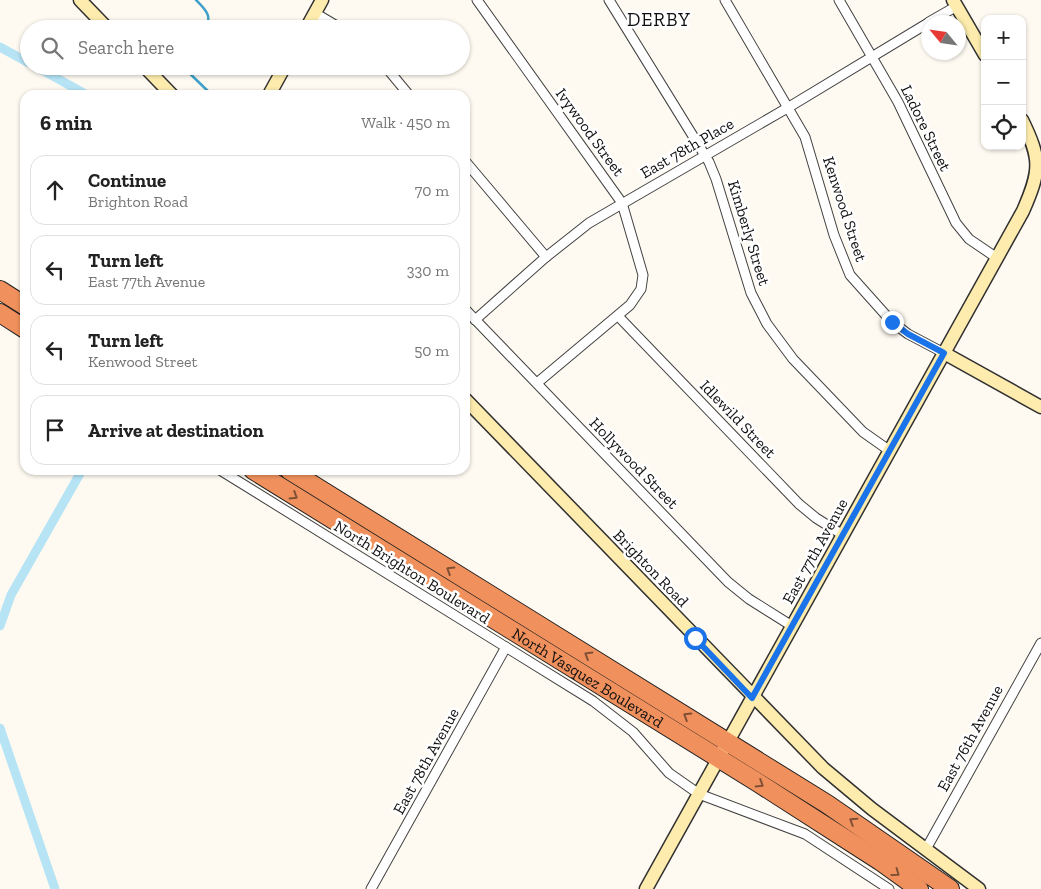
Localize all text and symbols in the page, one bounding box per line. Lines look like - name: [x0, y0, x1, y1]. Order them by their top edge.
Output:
- district label: DERBY: [627, 8, 691, 31]
- north arrow: [921, 15, 966, 60]
- map controls: [981, 15, 1026, 150]
- button: +: [981, 15, 1026, 60]
- search box: [20, 20, 470, 75]
- icon: search: [38, 34, 66, 62]
- text: Search here: [78, 36, 174, 59]
- button: −: [981, 60, 1026, 105]
- street label: Ladore Street: [897, 82, 955, 174]
- street label: Ivywood Street: [552, 84, 628, 180]
- button: locate: [981, 105, 1026, 150]
- text: 6 min: [40, 110, 92, 135]
- text: Walk · 450 m: [361, 113, 450, 132]
- street label: East 78th Place: [637, 114, 737, 182]
- street label: Kenwood Street: [819, 154, 871, 264]
- text: Continue: [88, 169, 166, 192]
- icon: ahead: [41, 176, 69, 204]
- street label: Kimberly Street: [724, 178, 774, 288]
- text: 70 m: [415, 181, 449, 200]
- text: Brighton Road: [88, 192, 188, 211]
- text: Turn left: [88, 249, 163, 272]
- icon: left: [41, 256, 69, 284]
- text: 330 m: [407, 261, 449, 280]
- text: East 77th Avenue: [88, 272, 205, 291]
- route end: [881, 311, 904, 334]
- text: Turn left: [88, 329, 163, 352]
- icon: left: [41, 336, 69, 364]
- text: 50 m: [414, 341, 449, 360]
- text: Kenwood Street: [88, 352, 197, 371]
- street label: Idlewild Street: [696, 376, 780, 462]
- street label: Hollywood Street: [586, 413, 682, 513]
- icon: arrive: [41, 416, 69, 444]
- text: Arrive at destination: [88, 419, 264, 442]
- one-way arrow: [289, 489, 298, 499]
- street label: East 77th Avenue: [778, 495, 852, 607]
- street label: North Brighton Boulevard: [331, 516, 494, 628]
- street label: Brighton Road: [609, 525, 693, 611]
- one-way arrow: [446, 566, 455, 576]
- street label: North Vasquez Boulevard: [509, 623, 667, 731]
- route start: [684, 627, 707, 650]
- one-way arrow: [585, 652, 594, 662]
- street label: East 76th Avenue: [933, 682, 1007, 794]
- street label: East 78th Avenue: [389, 705, 463, 817]
- one-way arrow: [683, 712, 692, 722]
- one-way arrow: [754, 778, 764, 787]
- one-way arrow: [849, 817, 858, 827]
- one-way arrow: [890, 867, 899, 875]

